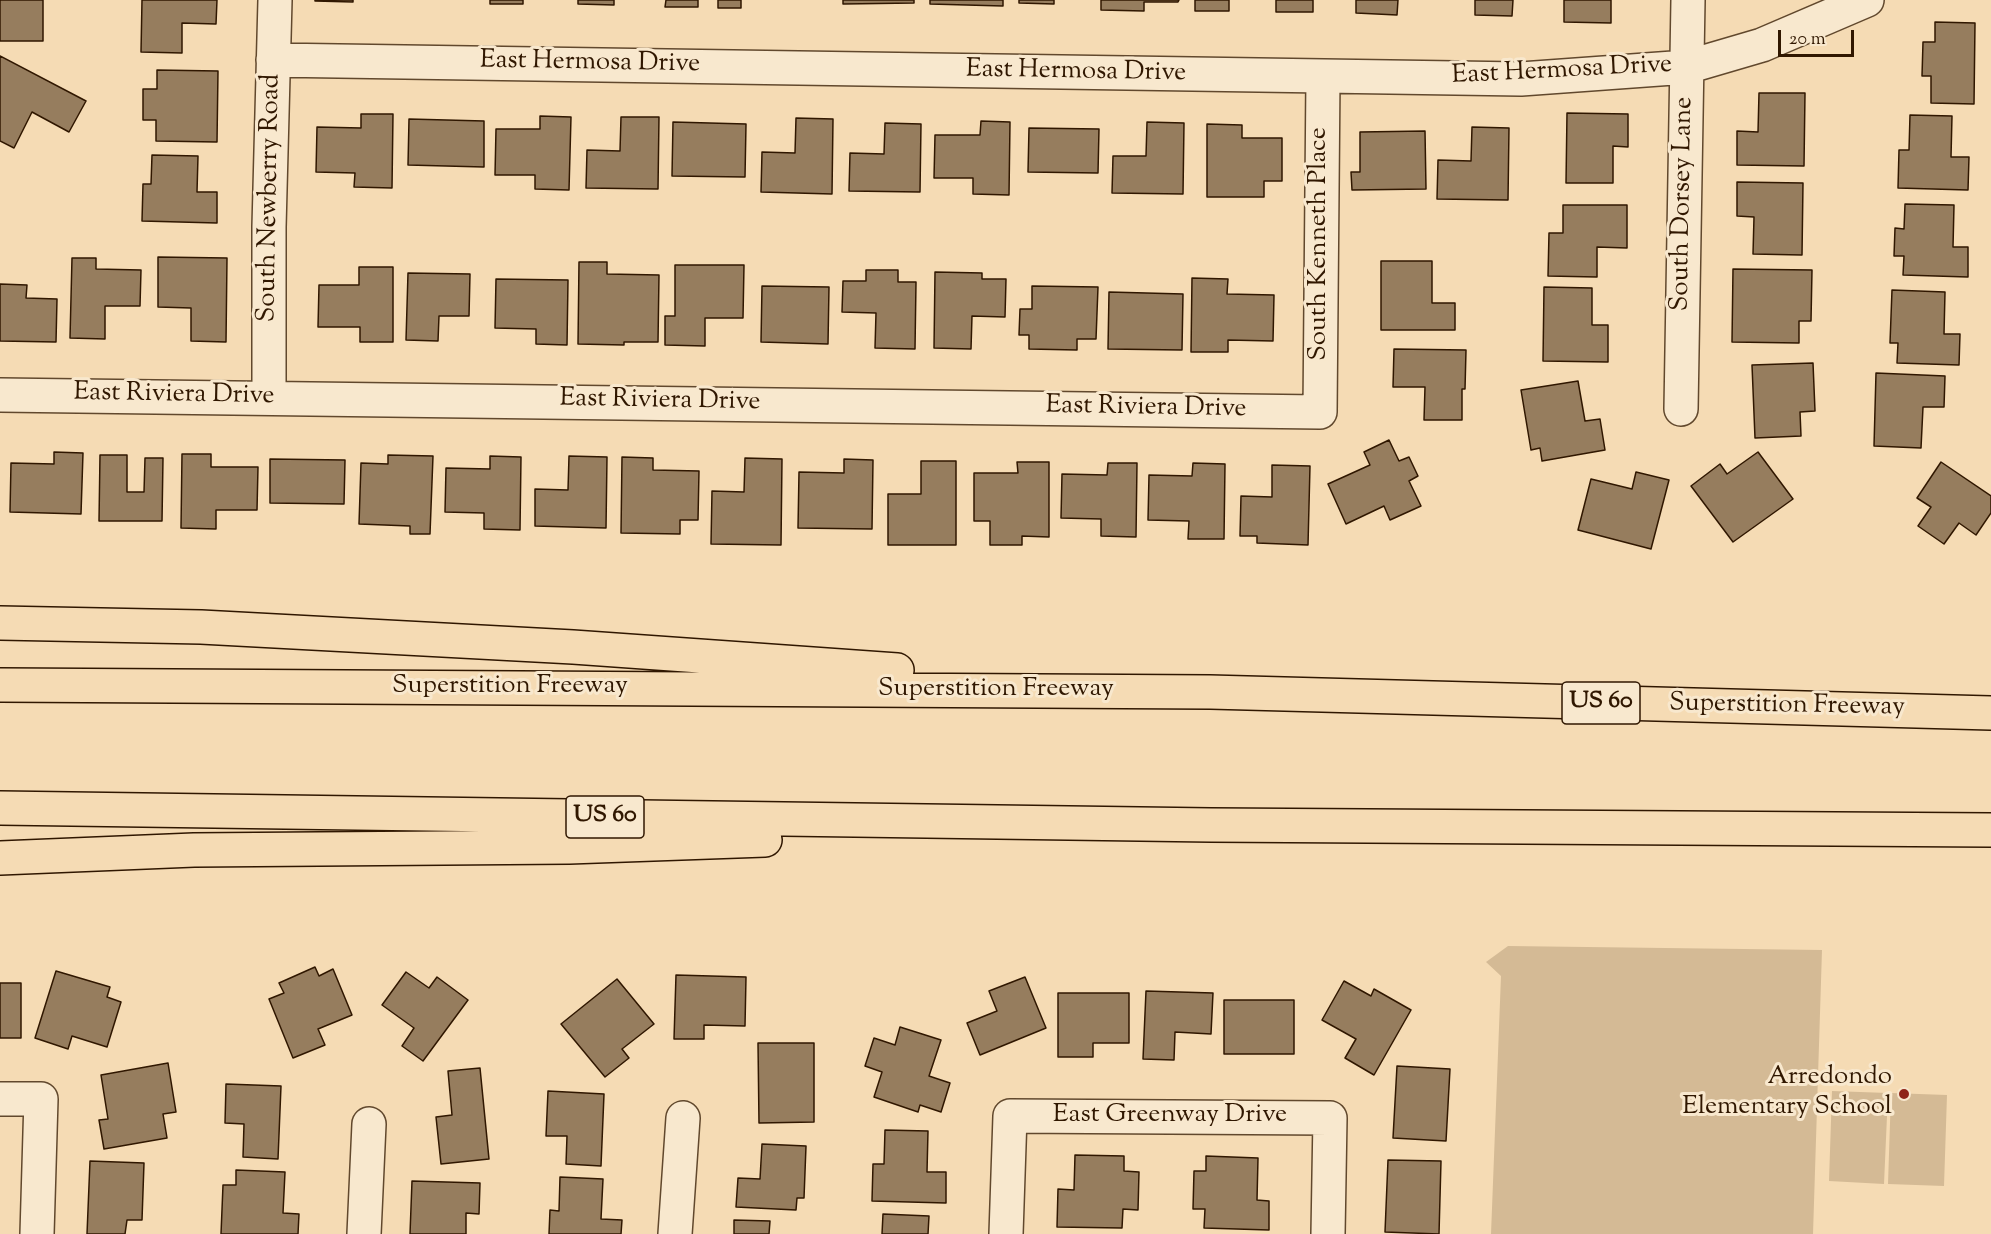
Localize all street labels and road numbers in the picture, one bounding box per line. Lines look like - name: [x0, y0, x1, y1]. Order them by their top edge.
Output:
- street label: East Hermosa Drive: [479, 46, 701, 82]
- street label: East Hermosa Drive: [1451, 51, 1673, 93]
- street label: East Hermosa Drive: [965, 55, 1187, 91]
- street label: South Newberry Road: [253, 74, 289, 322]
- street label: South Dorsey Lane: [1667, 97, 1701, 311]
- street label: South Kenneth Place: [1305, 127, 1337, 361]
- street label: East Riviera Drive: [73, 379, 275, 413]
- street label: East Riviera Drive: [559, 385, 761, 419]
- street label: East Riviera Drive: [1045, 392, 1247, 426]
- street label: Superstition Freeway: [392, 672, 628, 704]
- street label: Superstition Freeway: [878, 675, 1114, 707]
- road number: US 60: [1562, 682, 1640, 724]
- street label: Superstition Freeway: [1669, 689, 1905, 725]
- road number: US 60: [566, 796, 644, 838]
- street label: East Greenway Drive: [1053, 1101, 1287, 1133]

